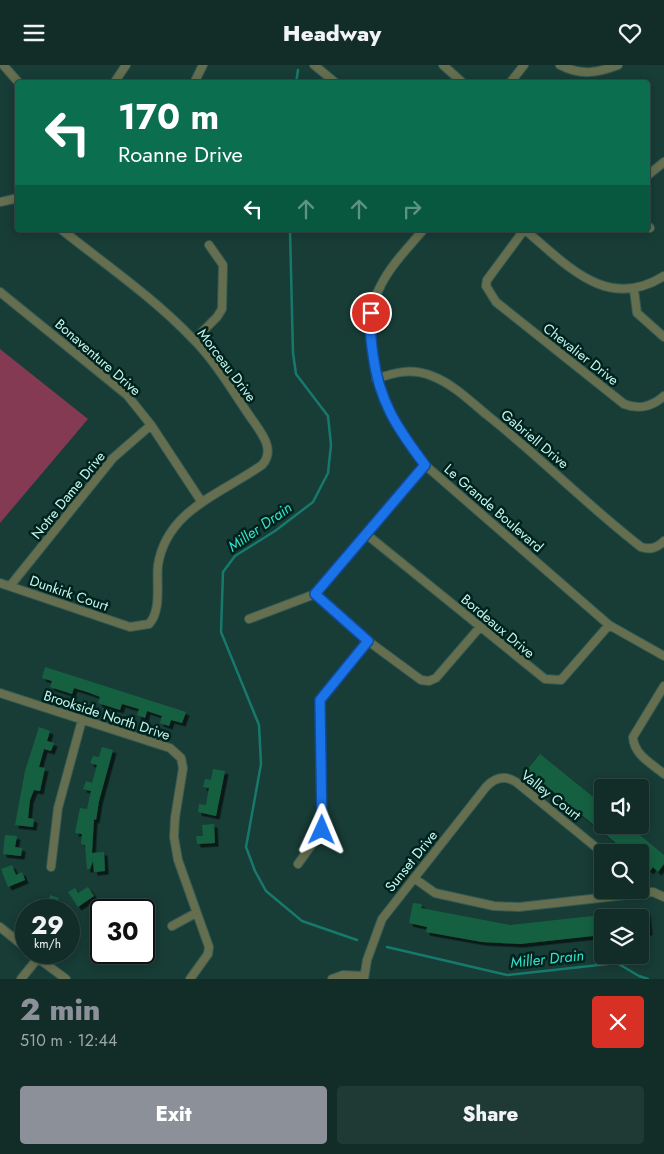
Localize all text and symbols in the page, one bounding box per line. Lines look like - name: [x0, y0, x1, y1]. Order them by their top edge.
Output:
- text: Headway: [283, 17, 381, 49]
- icon: menu: [20, 19, 48, 47]
- icon: heart: [616, 19, 644, 47]
- text: 170 m: [118, 92, 219, 142]
- icon: left: [35, 100, 100, 165]
- text: Roanne Drive: [118, 138, 243, 170]
- icon: left: [239, 195, 267, 223]
- icon: ahead: [292, 195, 320, 223]
- icon: ahead: [345, 195, 373, 223]
- icon: right: [398, 195, 426, 223]
- pin: [350, 292, 392, 334]
- icon: arrive: [357, 299, 385, 327]
- street label: Bonaventure Drive: [51, 314, 145, 400]
- street label: Chevalier Drive: [539, 318, 623, 390]
- street label: Morceau Drive: [193, 324, 261, 406]
- street label: Gabriell Drive: [497, 405, 573, 473]
- street label: Notre Dame Drive: [26, 447, 110, 543]
- street label: Le Grande Boulevard: [440, 459, 548, 557]
- water label: Miller Drain: [223, 497, 297, 557]
- street label: Dunkirk Court: [27, 570, 112, 616]
- street label: Bordeaux Drive: [457, 589, 539, 663]
- street label: Brookside North Drive: [41, 685, 173, 745]
- street label: Valley Court: [517, 765, 586, 825]
- map controls: [594, 779, 649, 964]
- button: sound: [594, 779, 649, 834]
- position arrow: [295, 803, 347, 855]
- street label: Sunset Drive: [380, 826, 442, 896]
- button: search: [594, 844, 649, 899]
- speed limit sign: 30: [90, 899, 155, 964]
- text: 29: [31, 907, 64, 943]
- button: layers: [594, 909, 649, 964]
- text: km/h: [34, 935, 61, 953]
- water label: Miller Drain: [509, 944, 585, 974]
- text: 2 min: [20, 988, 101, 1031]
- button: close: [592, 996, 644, 1048]
- text: 510 m · 12:44: [20, 1029, 117, 1052]
- button: Exit: [20, 1086, 327, 1144]
- button: Share: [337, 1086, 644, 1144]

